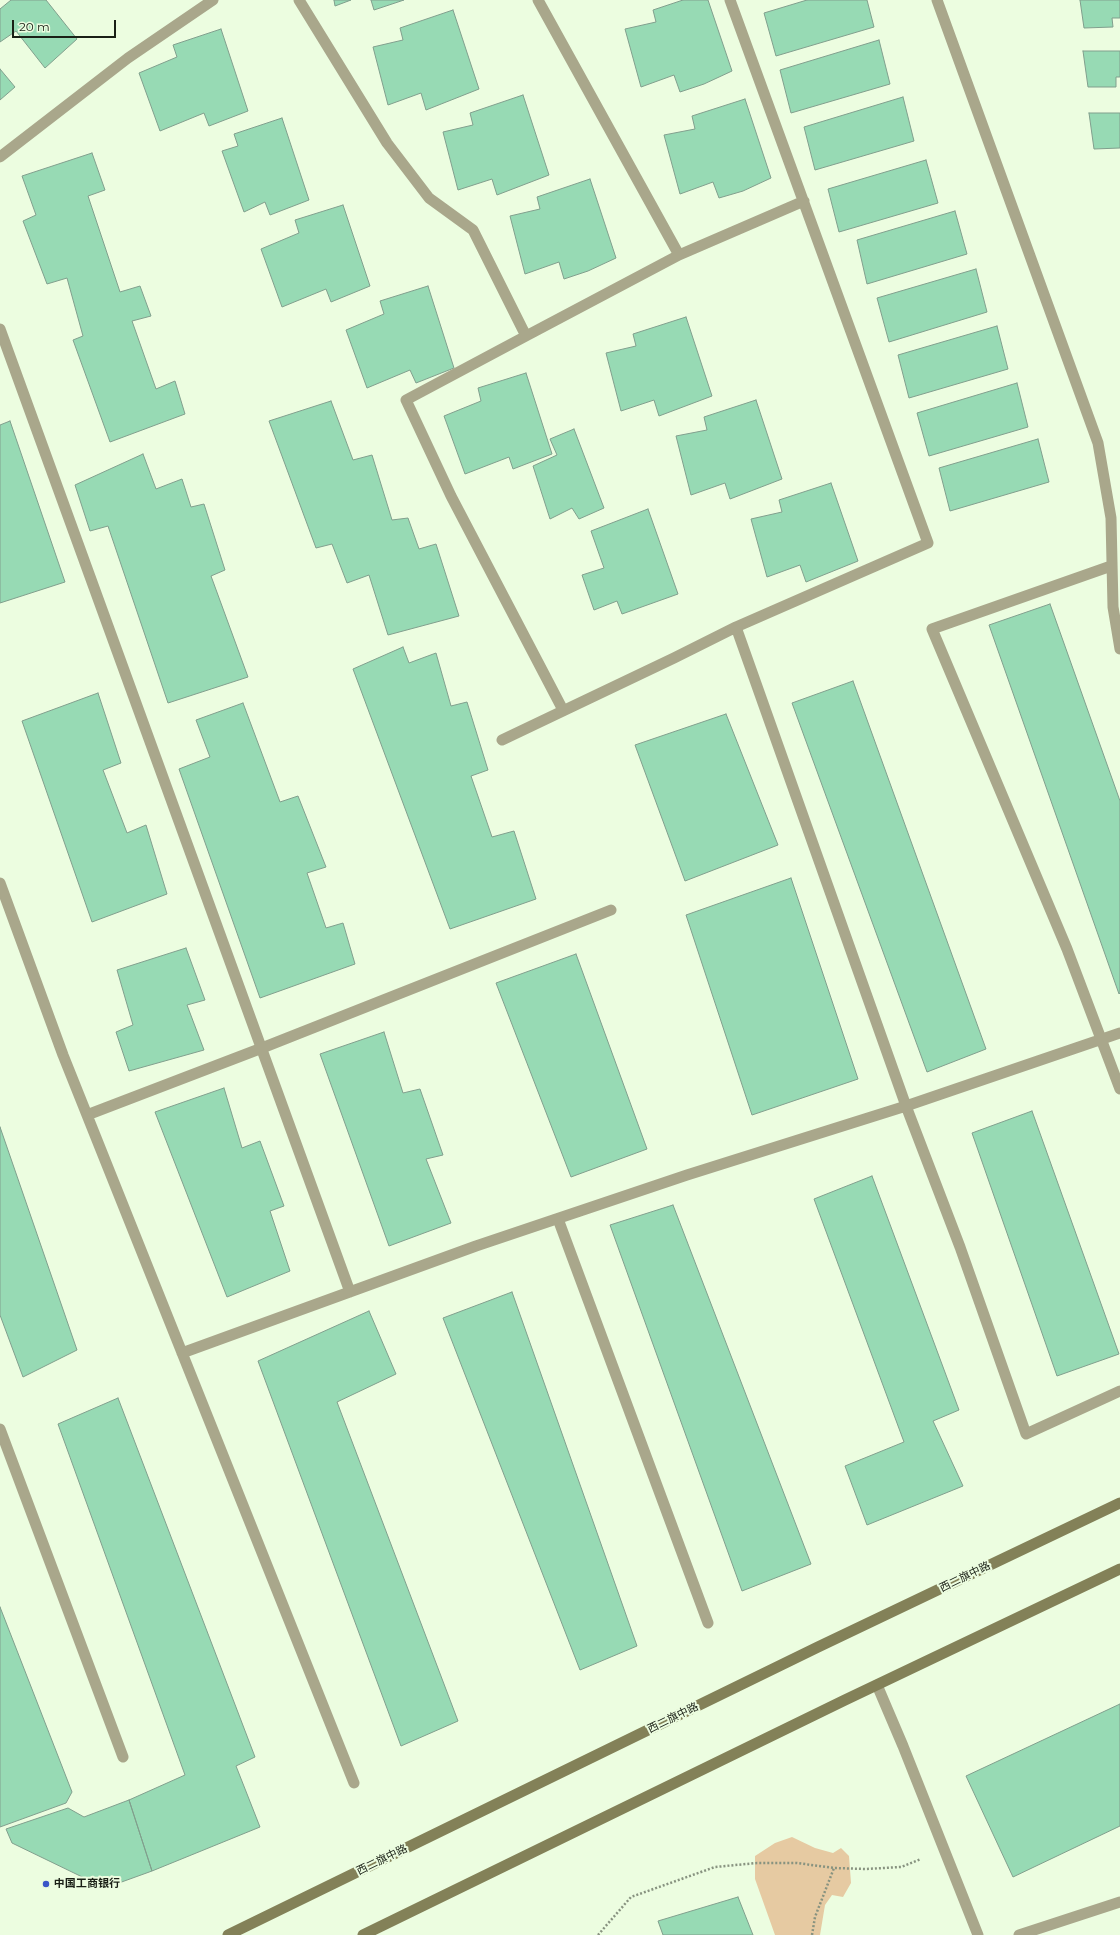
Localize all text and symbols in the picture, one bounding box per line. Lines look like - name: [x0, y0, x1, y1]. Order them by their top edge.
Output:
- scale bar: [14, 12, 118, 38]
- text: 20 m: [19, 19, 50, 34]
- street label: 西二旗中路: [937, 1559, 993, 1595]
- street label: 西二旗中路: [645, 1700, 701, 1736]
- street label: 西二旗中路: [354, 1842, 410, 1878]
- place label: 中国工商银行: [54, 1877, 120, 1891]
- marker: 中国工商银行: [41, 1879, 51, 1889]

